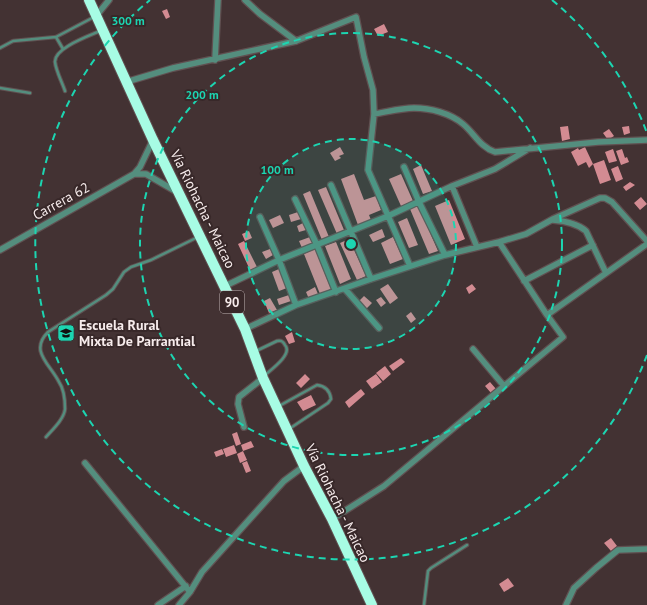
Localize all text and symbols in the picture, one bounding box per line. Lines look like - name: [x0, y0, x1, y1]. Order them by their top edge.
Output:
- text: 300 m: [111, 13, 145, 28]
- text: 200 m: [185, 87, 219, 102]
- street label: Vía Riohacha - Maicao: [166, 146, 240, 271]
- text: 100 m: [260, 162, 294, 177]
- street label: Carrera 62: [30, 178, 92, 224]
- centre of rings: [344, 237, 358, 251]
- road number: 90: [220, 291, 244, 313]
- place label: Escuela Rural Mixta De Parrantial: [79, 316, 196, 350]
- school or university icon: Escuela Rural Mixta De Parrantial: [56, 323, 76, 343]
- street label: Vía Riohacha - Maicao: [301, 440, 375, 565]

